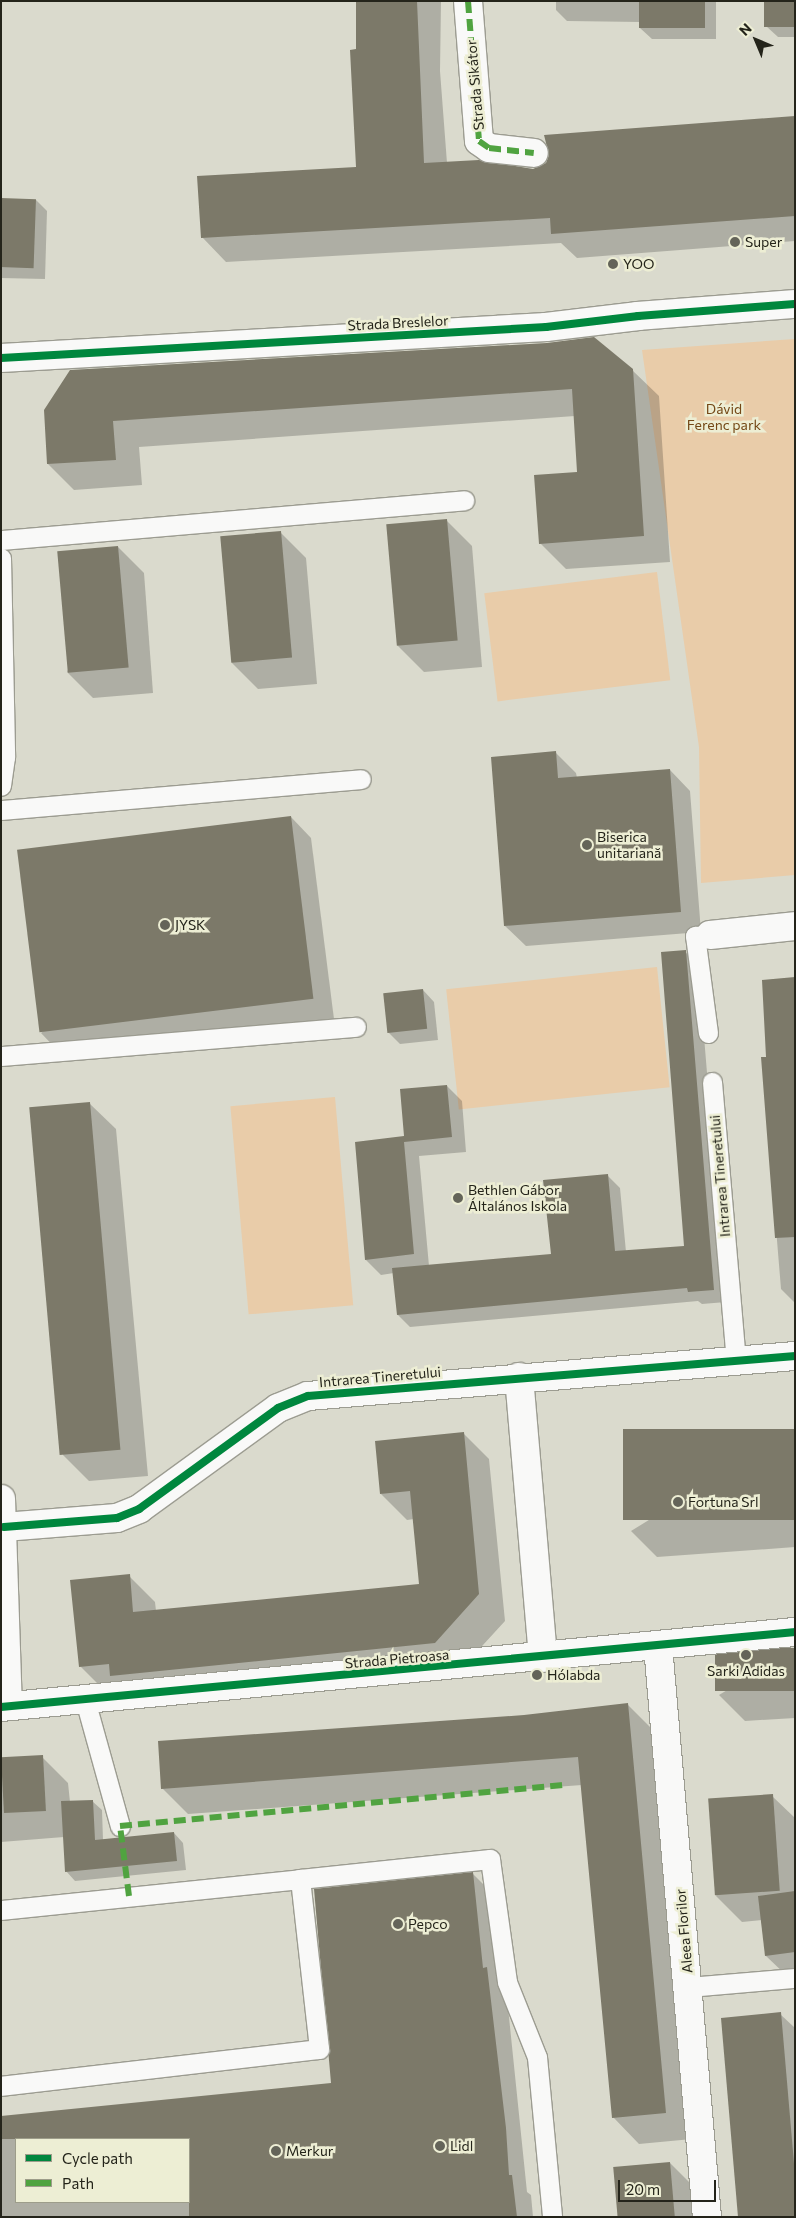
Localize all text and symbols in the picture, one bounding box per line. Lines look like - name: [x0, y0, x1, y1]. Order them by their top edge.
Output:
- north arrow: [731, 15, 781, 65]
- text: N: [735, 19, 755, 39]
- street label: Strada Sikátor: [463, 39, 487, 131]
- place label: Super: [745, 234, 782, 250]
- marker: Super: [729, 236, 741, 248]
- place label: YOO: [623, 256, 654, 272]
- marker: YOO: [607, 258, 619, 270]
- street label: Strada Breslelor: [347, 312, 449, 334]
- park label: Dávid Ferenc park: [687, 401, 761, 434]
- place label: Biserica unitariană: [597, 829, 661, 862]
- marker: Biserica unitariană: [581, 839, 593, 851]
- place label: JYSK: [175, 917, 205, 933]
- marker: JYSK: [159, 919, 171, 931]
- street label: Intrarea Tineretului: [706, 1114, 734, 1238]
- place label: Bethlen Gábor Általános Iskola: [468, 1182, 567, 1214]
- marker: Bethlen Gábor Általános Iskola: [452, 1192, 464, 1204]
- street label: Intrarea Tineretului: [318, 1363, 442, 1391]
- place label: Fortuna Srl: [688, 1494, 759, 1510]
- marker: Fortuna Srl: [672, 1496, 684, 1508]
- street label: Strada Pietroasa: [344, 1646, 450, 1672]
- marker: Sarki Adidas: [740, 1649, 752, 1661]
- place label: Sarki Adidas: [707, 1663, 785, 1679]
- place label: Hólabda: [547, 1667, 600, 1683]
- marker: Hólabda: [531, 1669, 543, 1681]
- street label: Aleea Florilor: [672, 1888, 696, 1974]
- place label: Pepco: [408, 1916, 447, 1932]
- marker: Pepco: [392, 1918, 404, 1930]
- legend: [15, 2138, 190, 2203]
- place label: Lidl: [450, 2138, 473, 2154]
- marker: Lidl: [434, 2140, 446, 2152]
- place label: Merkur: [286, 2143, 333, 2159]
- marker: Merkur: [270, 2145, 282, 2157]
- text: Cycle path: [62, 2149, 133, 2167]
- scale bar: [621, 2170, 718, 2202]
- text: Path: [62, 2174, 94, 2192]
- text: 20 m: [626, 2180, 660, 2198]

